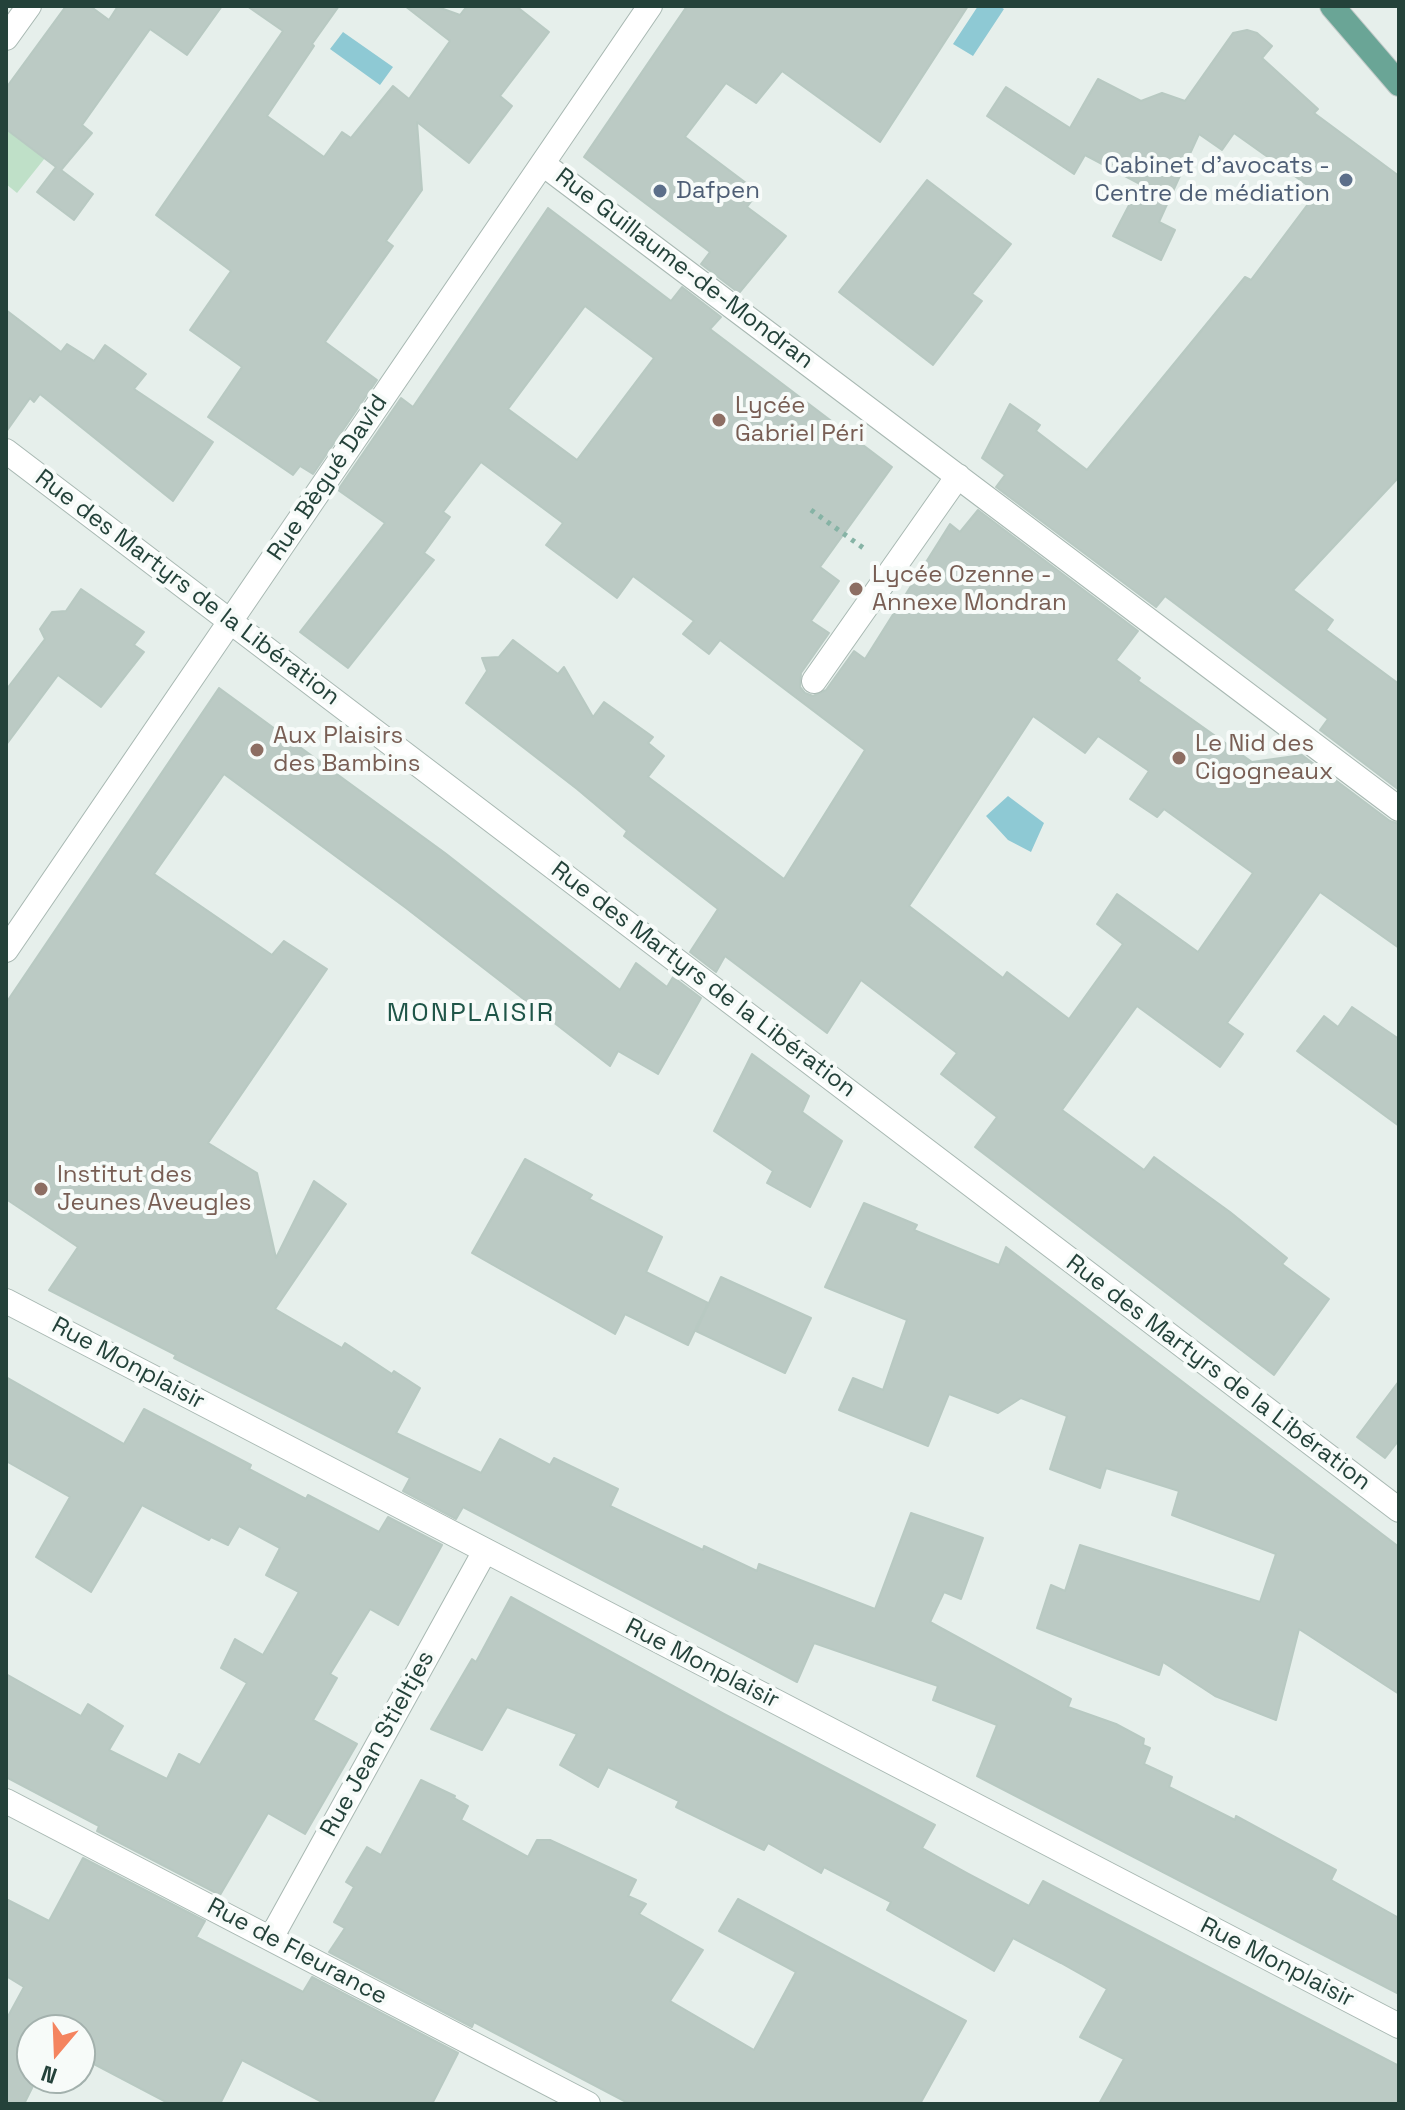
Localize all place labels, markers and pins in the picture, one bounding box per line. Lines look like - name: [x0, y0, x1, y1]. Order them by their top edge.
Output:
- place label: Cabinet d’avocats - Centre de médiation: [1094, 152, 1330, 208]
- marker: Cabinet d’avocats - Centre de médiation: [1337, 171, 1355, 189]
- place label: Dafpen: [676, 177, 760, 205]
- marker: Dafpen: [651, 182, 669, 200]
- place label: Lycée Gabriel Péri: [735, 392, 864, 448]
- marker: Lycée Gabriel Péri: [710, 411, 728, 429]
- place label: Lycée Ozenne - Annexe Mondran: [872, 561, 1067, 617]
- marker: Lycée Ozenne - Annexe Mondran: [847, 580, 865, 598]
- place label: Aux Plaisirs des Bambins: [273, 722, 420, 778]
- place label: Le Nid des Cigogneaux: [1195, 730, 1333, 786]
- marker: Aux Plaisirs des Bambins: [248, 741, 266, 759]
- marker: Le Nid des Cigogneaux: [1170, 749, 1188, 767]
- place label: Institut des Jeunes Aveugles: [57, 1161, 251, 1217]
- marker: Institut des Jeunes Aveugles: [32, 1180, 50, 1198]

